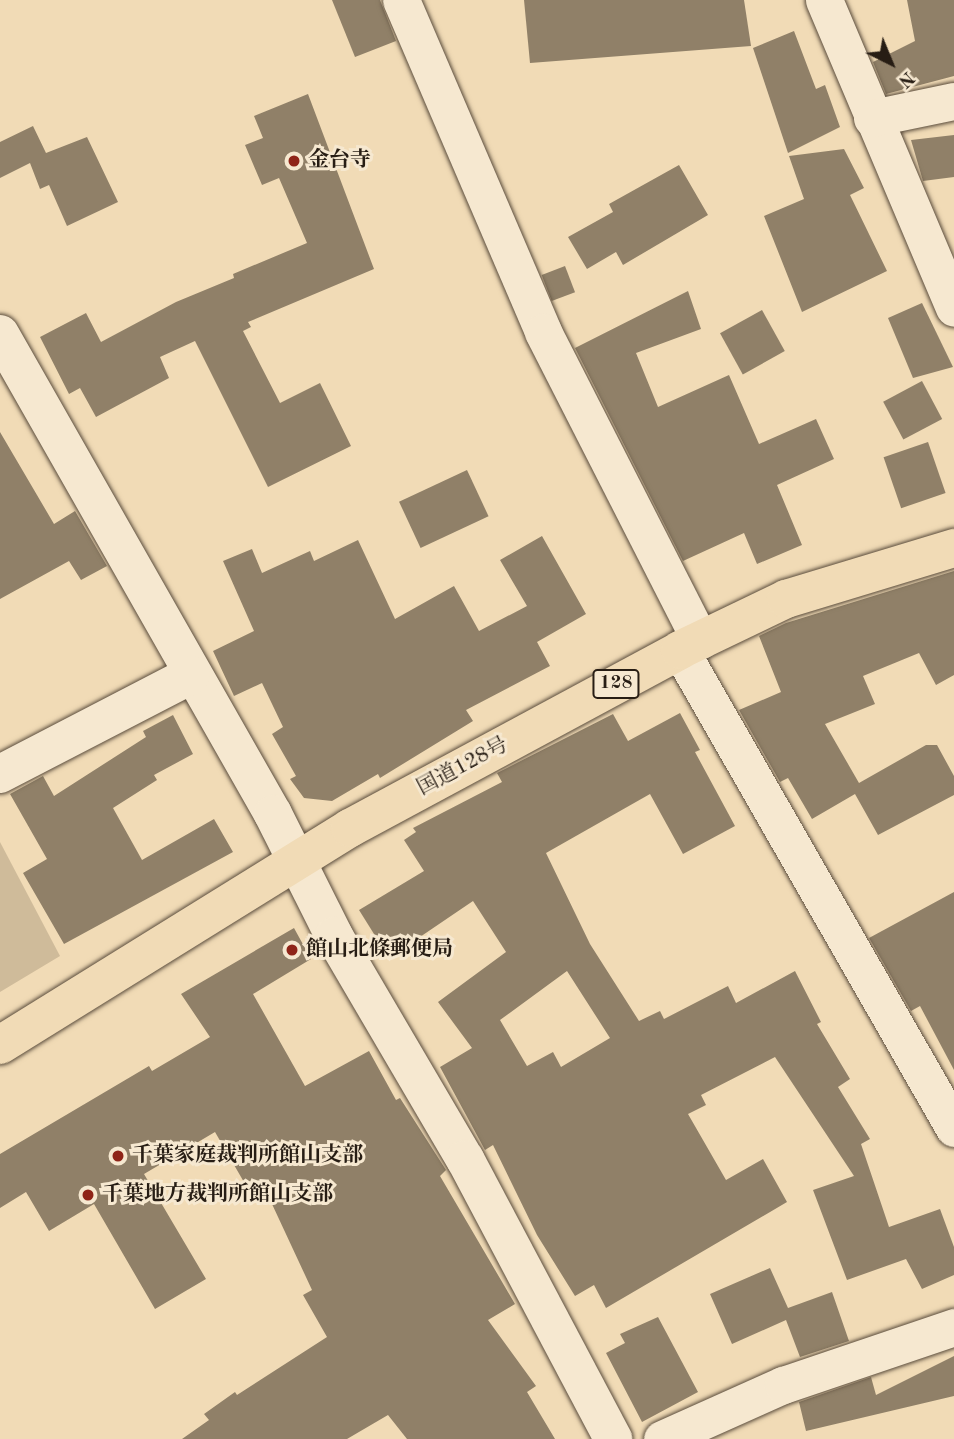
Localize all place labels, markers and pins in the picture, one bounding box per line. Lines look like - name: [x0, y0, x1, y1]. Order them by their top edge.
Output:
- place label: 金台寺: [308, 148, 371, 174]
- marker: 金台寺: [286, 153, 302, 169]
- place label: 館山北條郵便局: [306, 937, 453, 963]
- marker: 館山北條郵便局: [284, 942, 300, 958]
- place label: 千葉家庭裁判所館山支部: [132, 1143, 363, 1169]
- marker: 千葉家庭裁判所館山支部: [110, 1148, 126, 1164]
- place label: 千葉地方裁判所館山支部: [102, 1182, 333, 1208]
- marker: 千葉地方裁判所館山支部: [80, 1187, 96, 1203]

